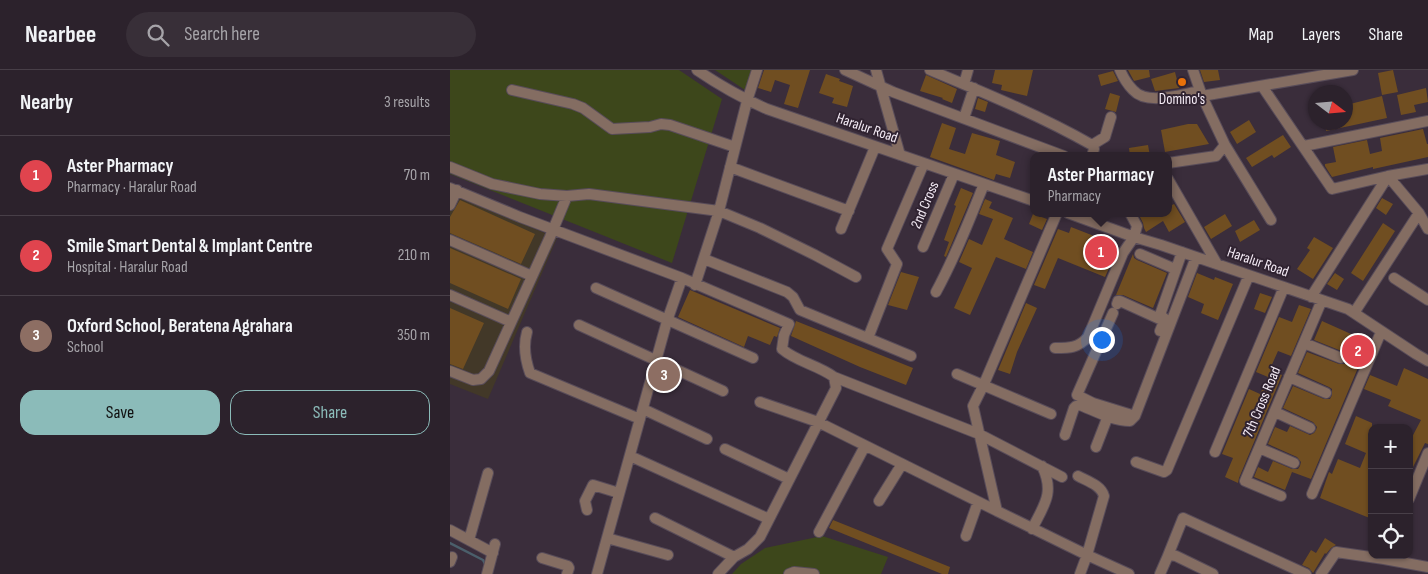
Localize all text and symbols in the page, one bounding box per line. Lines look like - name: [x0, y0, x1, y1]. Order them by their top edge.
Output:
- search box: [126, 12, 476, 57]
- text: Nearbee: [25, 20, 96, 49]
- icon: search: [144, 21, 172, 49]
- text: Search here: [184, 23, 260, 46]
- text: Map: [1249, 24, 1274, 45]
- text: Layers: [1302, 24, 1341, 45]
- text: Share: [1369, 24, 1403, 45]
- marker: Domino's: [1176, 76, 1188, 88]
- north arrow: [1308, 85, 1353, 130]
- text: Nearby: [20, 90, 73, 115]
- place label: Domino's: [1159, 90, 1205, 109]
- text: 3 results: [384, 93, 430, 112]
- street label: Haralur Road: [834, 109, 900, 147]
- popup: [1030, 152, 1172, 217]
- text: Aster Pharmacy: [67, 155, 173, 178]
- text: Aster Pharmacy: [1048, 164, 1154, 187]
- text: 1: [33, 166, 39, 185]
- text: 70 m: [404, 166, 430, 185]
- text: Pharmacy · Haralur Road: [67, 178, 197, 197]
- street label: 2nd Cross: [907, 179, 943, 231]
- text: Pharmacy: [1048, 187, 1101, 206]
- pin: 1: [1085, 233, 1117, 271]
- text: Smile Smart Dental & Implant Centre: [67, 235, 313, 258]
- street label: Haralur Road: [1225, 243, 1291, 281]
- text: 2: [32, 246, 40, 265]
- text: 210 m: [398, 246, 430, 265]
- text: Hospital · Haralur Road: [67, 258, 188, 277]
- text: Oxford School, Beratena Agrahara: [67, 315, 293, 338]
- text: 3: [32, 326, 40, 345]
- text: 350 m: [397, 326, 430, 345]
- your location: [1089, 327, 1115, 353]
- pin: 2: [1342, 332, 1374, 370]
- text: School: [67, 338, 103, 357]
- pin: 3: [648, 356, 680, 394]
- street label: 7th Cross Road: [1239, 364, 1285, 440]
- button: Save: [20, 390, 220, 435]
- button: Share: [230, 390, 430, 435]
- map controls: [1368, 424, 1413, 559]
- button: +: [1368, 424, 1413, 469]
- button: −: [1368, 469, 1413, 514]
- button: locate: [1368, 514, 1413, 559]

